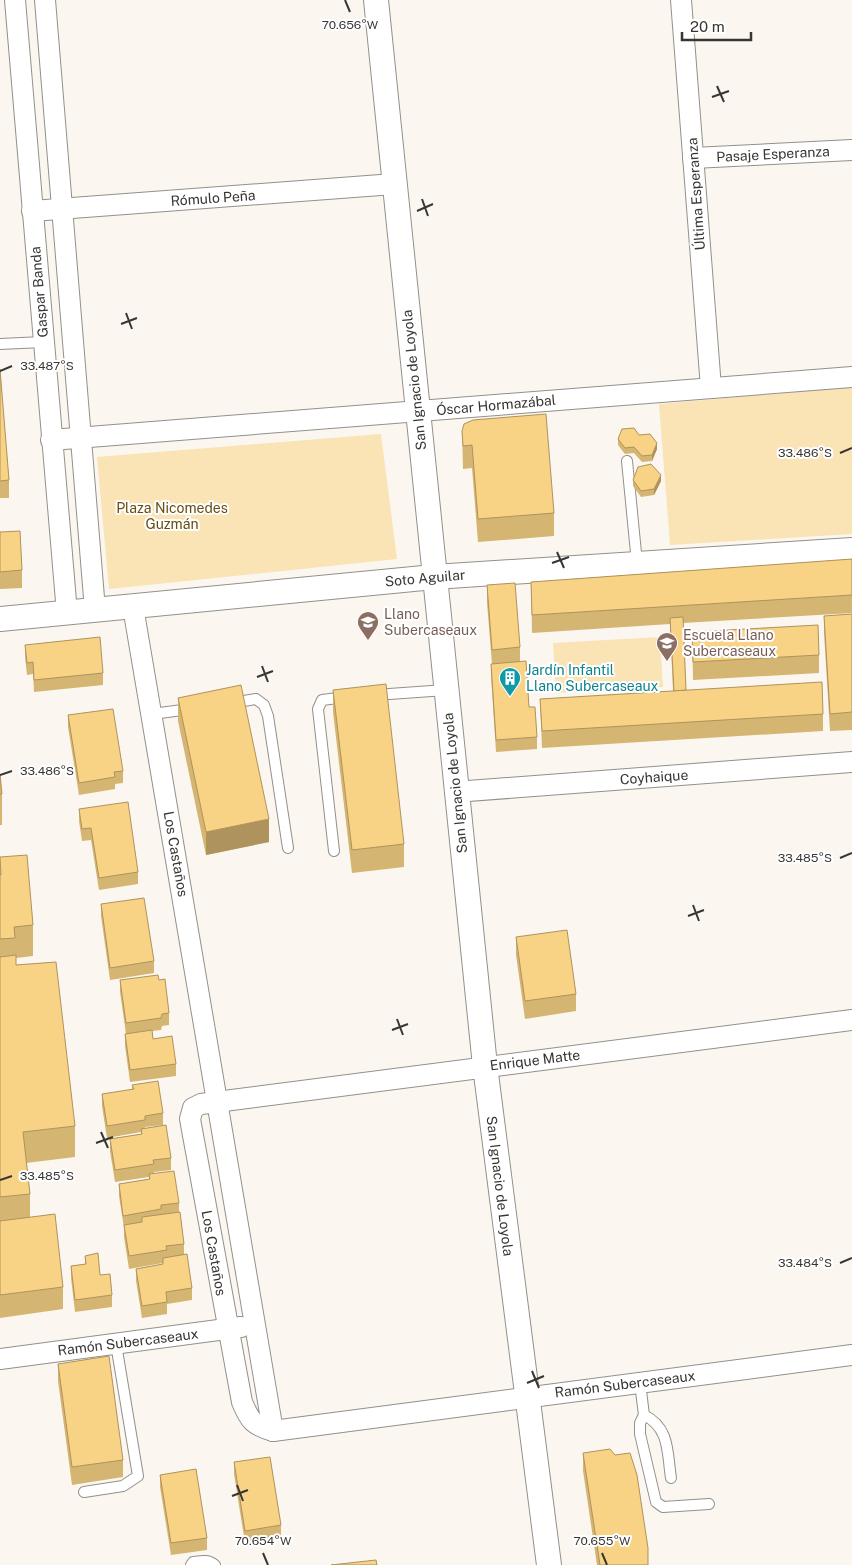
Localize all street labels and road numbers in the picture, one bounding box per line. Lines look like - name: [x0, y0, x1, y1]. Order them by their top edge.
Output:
- street label: Última Esperanza: [682, 137, 708, 251]
- street label: Pasaje Esperanza: [716, 143, 830, 165]
- street label: Rómulo Peña: [170, 187, 256, 209]
- street label: Gaspar Banda: [27, 246, 51, 338]
- street label: San Ignacio de Loyola: [399, 309, 429, 451]
- street label: Óscar Hormazábal: [435, 390, 556, 418]
- street label: Soto Aguilar: [384, 567, 466, 589]
- street label: San Ignacio de Loyola: [440, 712, 470, 854]
- street label: Coyhaique: [619, 767, 689, 787]
- street label: Los Castaños: [161, 810, 191, 898]
- street label: Enrique Matte: [489, 1047, 581, 1073]
- street label: San Ignacio de Loyola: [483, 1115, 517, 1257]
- street label: Los Castaños: [199, 1209, 229, 1297]
- street label: Ramón Subercaseaux: [57, 1325, 199, 1359]
- street label: Ramón Subercaseaux: [554, 1367, 696, 1401]

